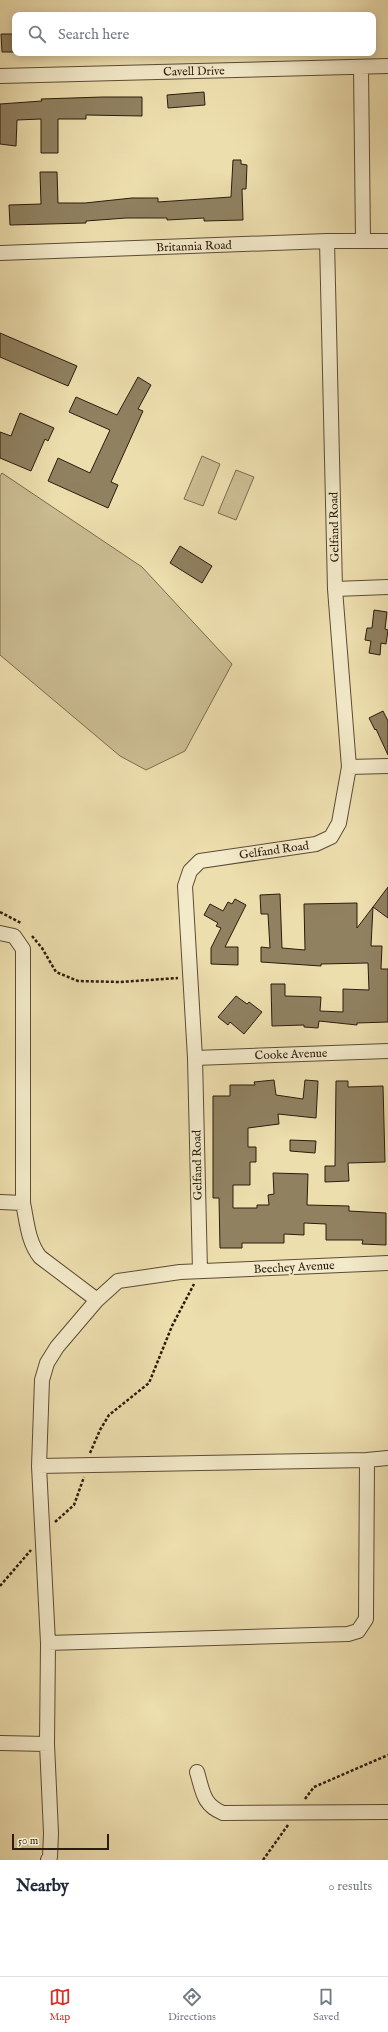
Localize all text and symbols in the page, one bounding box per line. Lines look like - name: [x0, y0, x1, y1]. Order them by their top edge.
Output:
- search box: [12, 12, 376, 56]
- icon: search: [26, 23, 48, 45]
- text: Search here: [58, 25, 129, 44]
- street label: Cavell Drive: [163, 63, 225, 80]
- street label: Britannia Road: [156, 238, 233, 255]
- street label: Gelfand Road: [326, 491, 343, 562]
- street label: Gelfand Road: [238, 838, 311, 863]
- street label: Cooke Avenue: [254, 1046, 328, 1063]
- street label: Gelfand Road: [189, 1129, 206, 1200]
- street label: Beechey Avenue: [253, 1258, 335, 1277]
- scale bar: [12, 1832, 109, 1851]
- text: 50 m: [18, 1834, 38, 1848]
- text: Nearby: [16, 1876, 69, 1897]
- text: 0 results: [328, 1878, 372, 1895]
- tab: Map: [49, 1986, 71, 2024]
- tab: Directions: [168, 1986, 216, 2024]
- tab: Saved: [313, 1986, 339, 2024]

